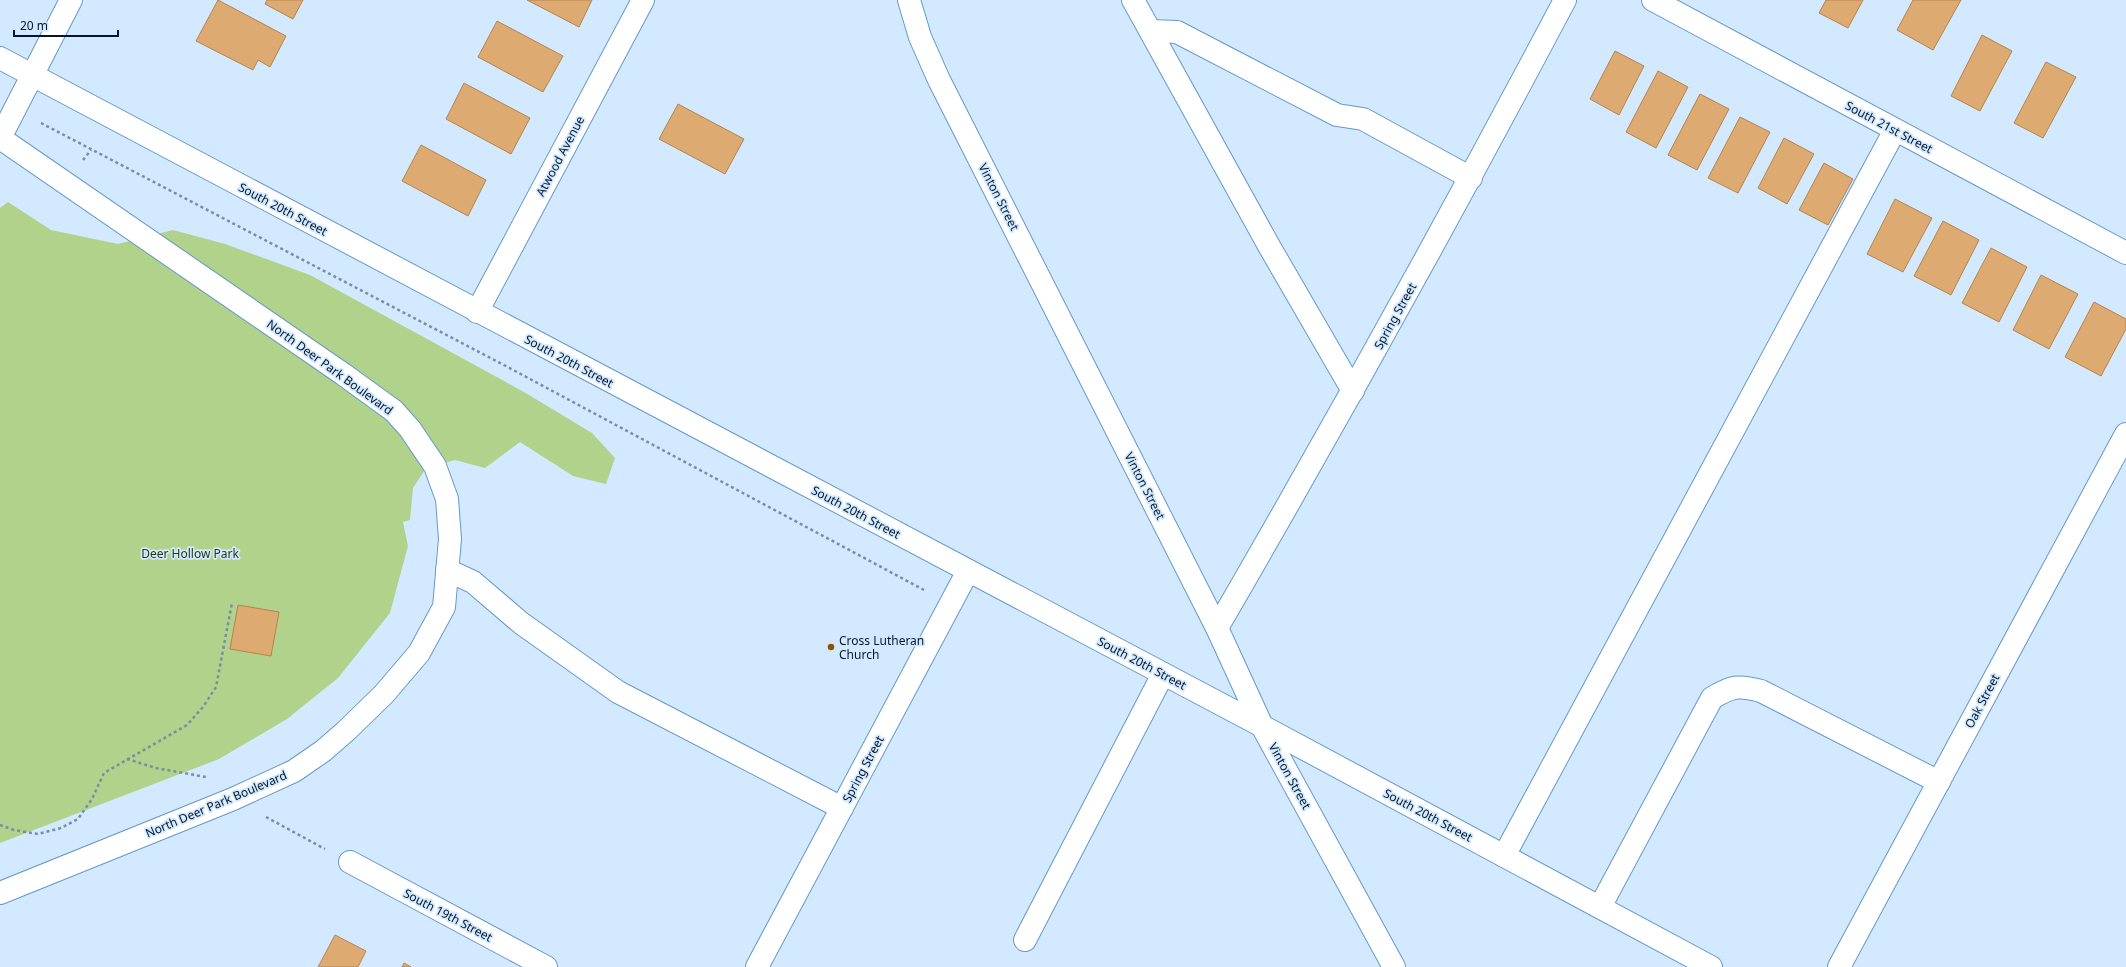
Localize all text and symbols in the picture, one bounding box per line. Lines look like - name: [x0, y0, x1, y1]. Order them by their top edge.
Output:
- scale bar: [14, 12, 118, 38]
- text: 20 m: [20, 17, 48, 34]
- street label: South 21st Street: [1842, 97, 1936, 157]
- street label: Atwood Avenue: [532, 113, 588, 199]
- street label: Vinton Street: [975, 160, 1024, 234]
- street label: South 20th Street: [236, 178, 331, 240]
- street label: Spring Street: [1370, 279, 1421, 352]
- street label: North Deer Park Boulevard: [263, 315, 397, 419]
- street label: South 20th Street: [522, 330, 617, 392]
- street label: Vinton Street: [1121, 449, 1170, 523]
- street label: South 20th Street: [809, 481, 904, 543]
- park label: Deer Hollow Park: [141, 545, 239, 562]
- place label: Cross Lutheran Church: [839, 632, 924, 663]
- street label: South 20th Street: [1095, 632, 1190, 694]
- marker: Cross Lutheran Church: [826, 642, 836, 652]
- street label: Oak Street: [1961, 670, 2004, 731]
- street label: Spring Street: [838, 732, 888, 805]
- street label: Vinton Street: [1265, 740, 1316, 813]
- street label: North Deer Park Boulevard: [143, 766, 289, 842]
- street label: South 20th Street: [1381, 784, 1476, 846]
- street label: South 19th Street: [401, 884, 496, 946]

